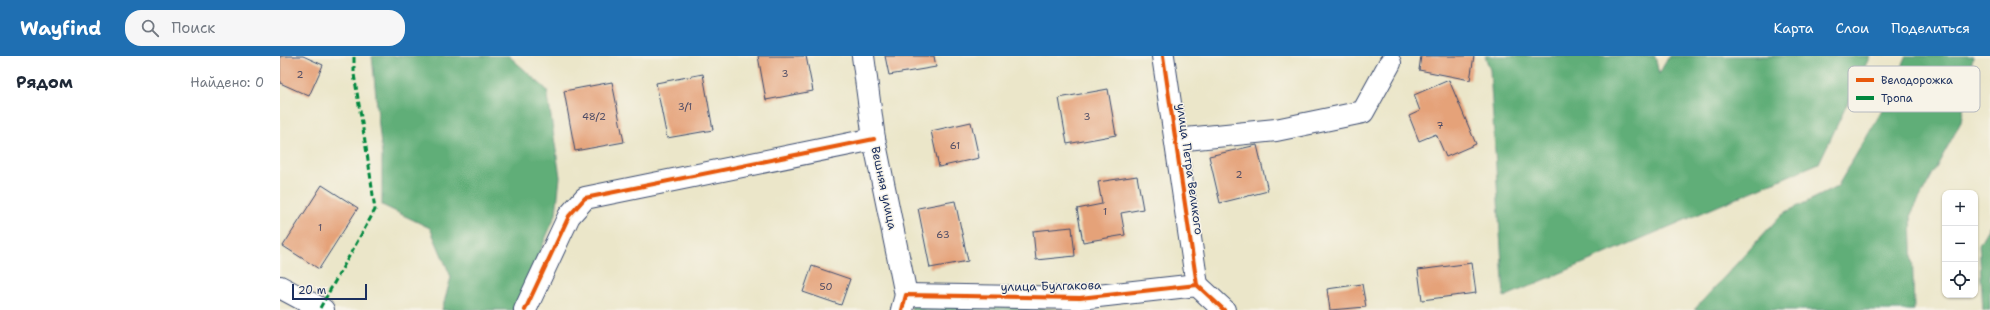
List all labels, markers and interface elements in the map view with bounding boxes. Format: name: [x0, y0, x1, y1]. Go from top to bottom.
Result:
search box: [125, 10, 405, 46]
text: Wayfind: [20, 16, 101, 41]
icon: search: [139, 17, 161, 39]
text: Поиск: [171, 18, 215, 38]
text: Карта: [1773, 19, 1814, 37]
text: Слои: [1836, 19, 1869, 37]
text: Поделиться: [1891, 19, 1970, 37]
legend: [1848, 66, 1980, 112]
house number: 3: [782, 67, 789, 80]
house number: 2: [297, 68, 304, 81]
text: Рядом: [16, 71, 73, 93]
text: Велодорожка: [1881, 73, 1953, 88]
text: Найдено: 0: [190, 74, 264, 91]
text: Тропа: [1881, 91, 1913, 106]
house number: 3/1: [678, 100, 692, 113]
street label: улица Петра Великого: [1173, 102, 1207, 236]
house number: 48/2: [582, 110, 606, 123]
house number: 3: [1084, 110, 1091, 123]
house number: 7: [1437, 119, 1444, 132]
house number: 61: [950, 139, 960, 152]
street label: Вешняя улица: [867, 145, 901, 232]
house number: 2: [1236, 168, 1243, 181]
map controls: [1942, 190, 1978, 298]
button: +: [1942, 190, 1978, 226]
house number: 1: [1103, 205, 1107, 218]
house number: 1: [318, 221, 322, 234]
button: −: [1942, 226, 1978, 262]
house number: 63: [936, 228, 950, 241]
button: locate: [1942, 262, 1978, 298]
street label: улица Булгакова: [1000, 277, 1102, 295]
house number: 50: [819, 280, 833, 293]
scale bar: [292, 282, 367, 301]
text: 20 m: [298, 283, 326, 298]

